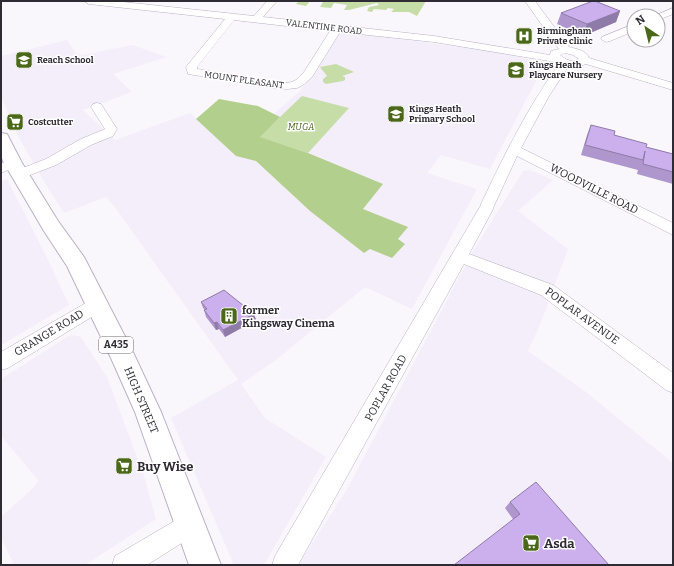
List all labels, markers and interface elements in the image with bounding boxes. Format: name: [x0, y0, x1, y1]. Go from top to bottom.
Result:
north arrow: [626, 8, 666, 48]
text: N: [633, 12, 648, 28]
street label: VALENTINE ROAD: [285, 17, 363, 37]
hospital icon: Birmingham Private clinic: [514, 26, 534, 46]
place label: Birmingham Private clinic: [537, 26, 593, 46]
school or university icon: Reach School: [14, 50, 34, 70]
place label: Reach School: [37, 55, 94, 65]
school or university icon: Kings Heath Playcare Nursery: [506, 60, 526, 80]
place label: Kings Heath Playcare Nursery: [529, 60, 603, 80]
street label: MOUNT PLEASANT: [203, 69, 285, 91]
school or university icon: Kings Heath Primary School: [386, 104, 406, 124]
place label: Kings Heath Primary School: [409, 104, 475, 124]
supermarket icon: Costcutter: [5, 112, 25, 132]
place label: Costcutter: [28, 117, 74, 127]
park label: MUGA: [288, 122, 314, 132]
street label: WOODVILLE ROAD: [548, 161, 640, 217]
street label: POPLAR AVENUE: [542, 285, 622, 347]
place label: former Kingsway Cinema: [242, 304, 336, 330]
building icon: former Kingsway Cinema: [219, 306, 239, 326]
street label: GRANGE ROAD: [12, 307, 86, 359]
road number: A435: [99, 337, 133, 353]
street label: POPLAR ROAD: [362, 352, 410, 424]
street label: HIGH STREET: [121, 365, 161, 436]
supermarket icon: Buy Wise: [114, 456, 134, 476]
place label: Buy Wise: [137, 459, 193, 474]
supermarket icon: Asda: [521, 533, 541, 553]
place label: Asda: [544, 536, 575, 551]

